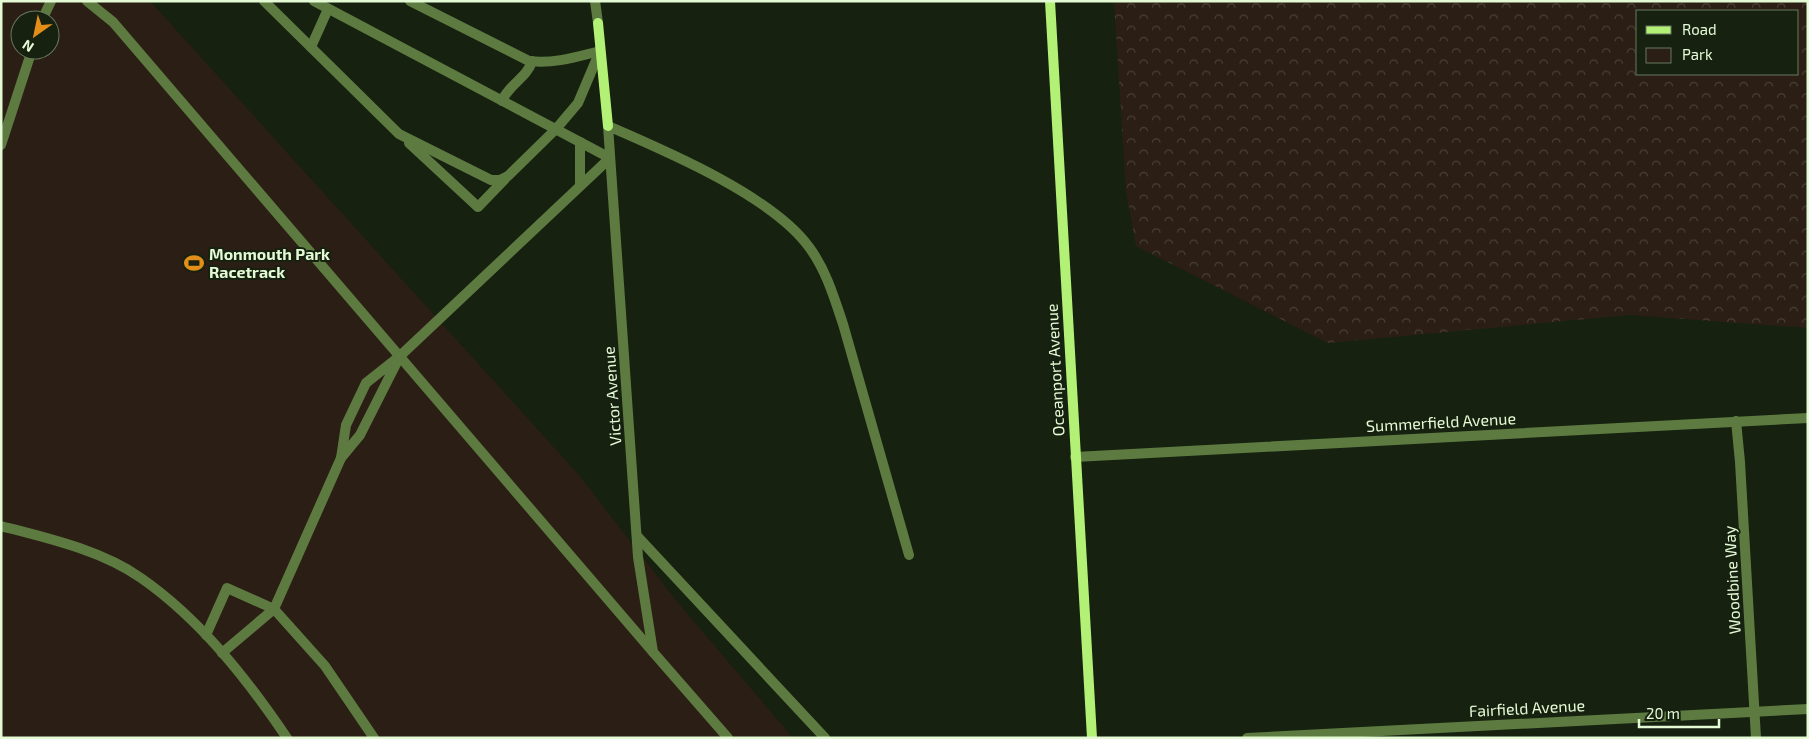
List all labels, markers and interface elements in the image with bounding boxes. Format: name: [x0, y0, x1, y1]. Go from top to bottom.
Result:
north arrow: [10, 10, 60, 60]
legend: [1636, 10, 1799, 75]
text: Road: [1682, 20, 1717, 38]
text: N: [19, 36, 37, 56]
text: Park: [1682, 45, 1713, 63]
place label: Monmouth Park Racetrack: [209, 244, 330, 281]
sports icon: Monmouth Park Racetrack: [183, 252, 205, 274]
street label: Oceanport Avenue: [1042, 303, 1067, 437]
street label: Victor Avenue: [599, 346, 624, 446]
street label: Summerfield Avenue: [1366, 408, 1516, 435]
street label: Woodbine Way: [1719, 525, 1744, 635]
street label: Fairfield Avenue: [1468, 695, 1586, 720]
scale bar: [1639, 696, 1719, 728]
text: 20 m: [1646, 704, 1680, 722]

